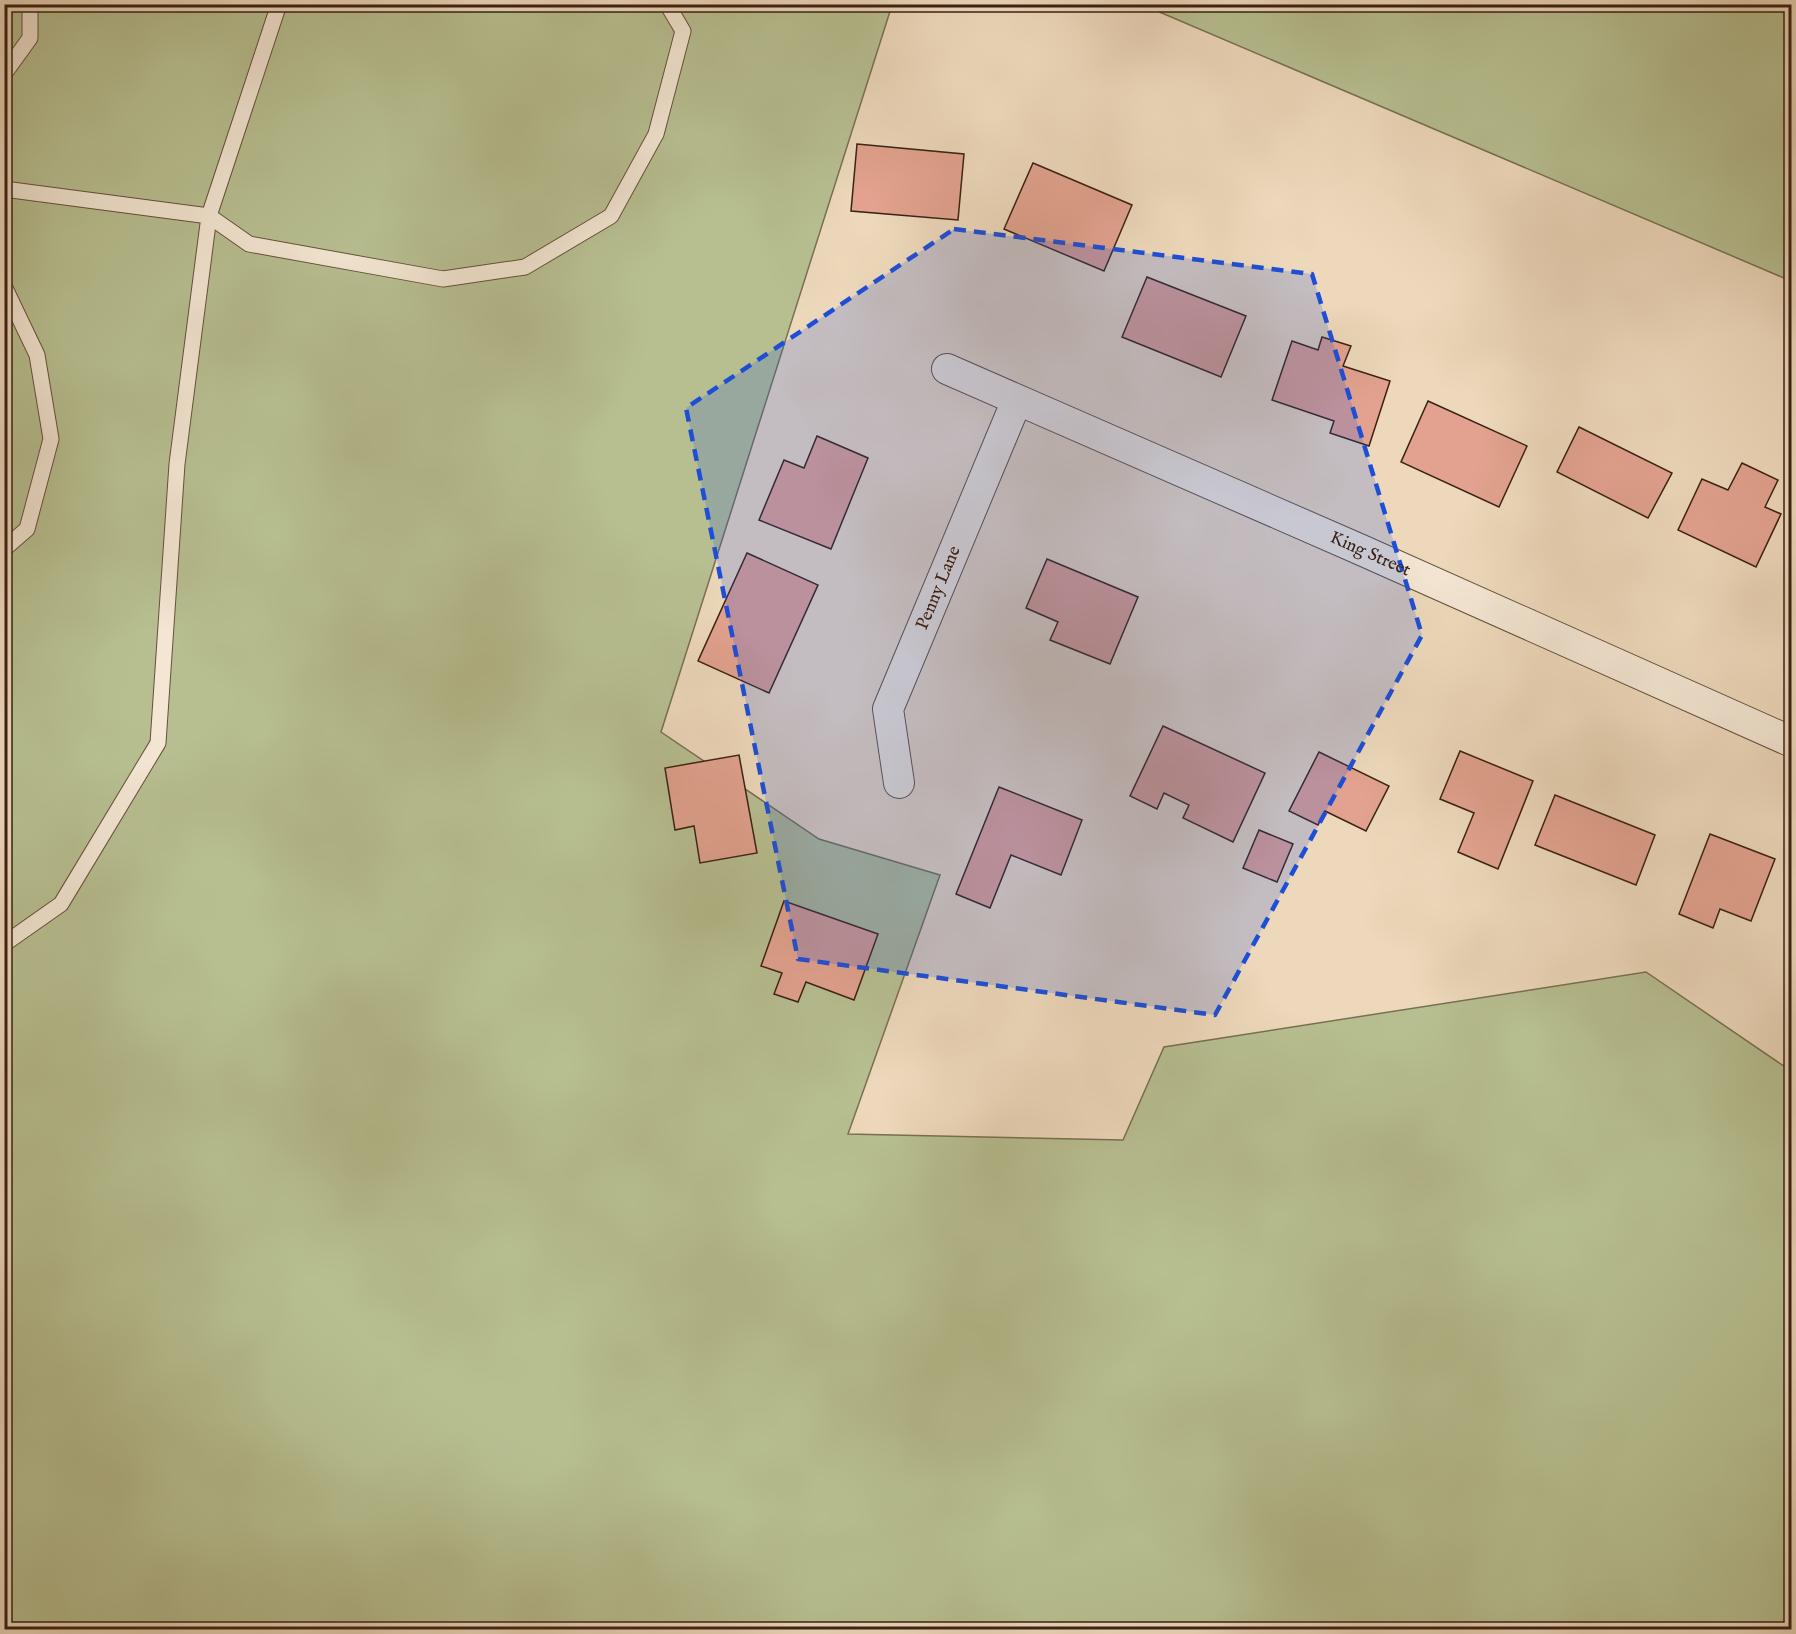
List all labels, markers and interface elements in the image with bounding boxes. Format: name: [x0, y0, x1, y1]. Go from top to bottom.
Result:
street label: King Street: [1326, 526, 1414, 582]
street label: Penny Lane: [911, 543, 966, 633]

